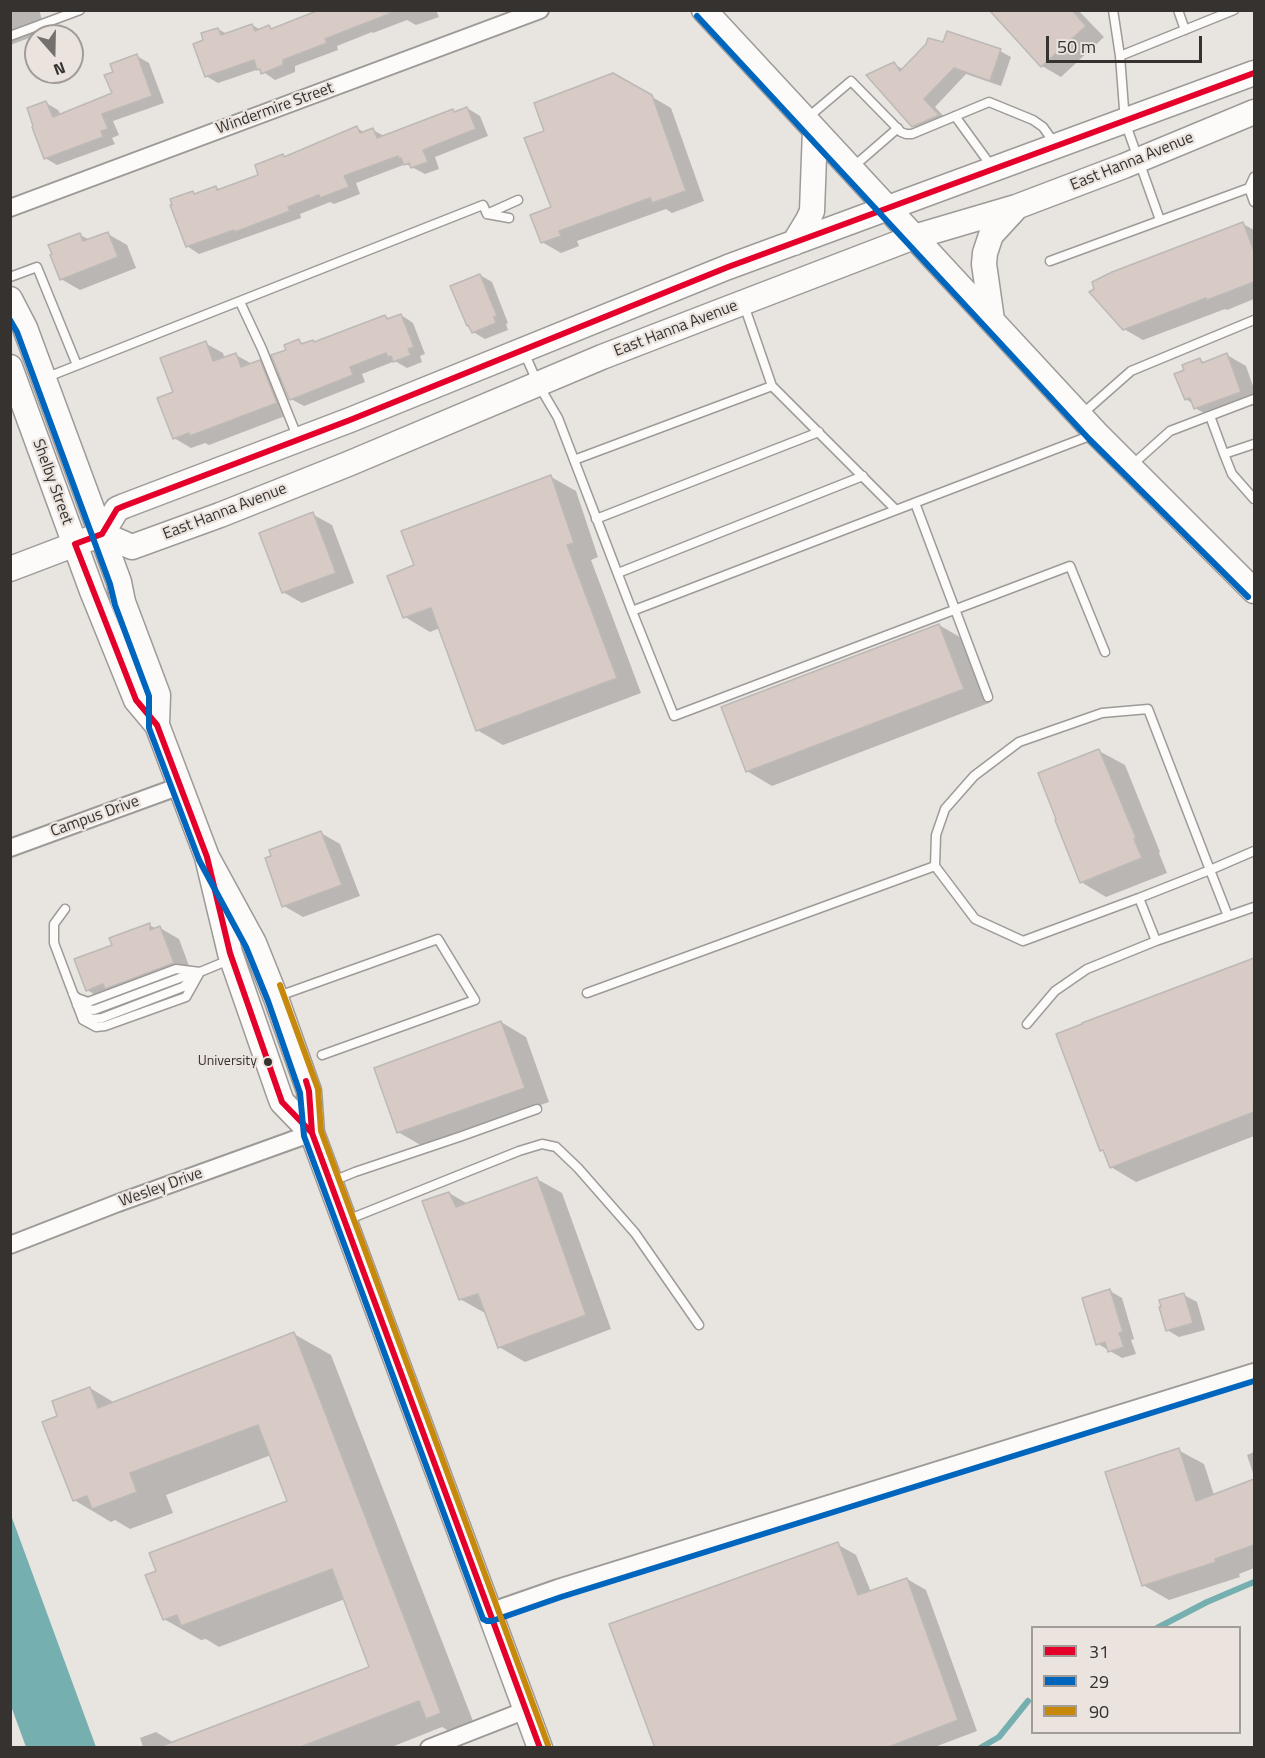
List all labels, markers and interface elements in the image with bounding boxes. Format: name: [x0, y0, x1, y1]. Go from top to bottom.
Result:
north arrow: [24, 24, 84, 84]
scale bar: [1049, 24, 1205, 62]
text: 50 m: [1057, 33, 1096, 60]
text: N: [50, 56, 69, 82]
street label: Windermire Street: [214, 79, 336, 139]
street label: East Hanna Avenue: [1068, 129, 1196, 195]
street label: East Hanna Avenue: [611, 297, 741, 361]
street label: Shelby Street: [28, 437, 76, 527]
street label: East Hanna Avenue: [160, 480, 290, 544]
street label: Campus Drive: [48, 792, 142, 842]
place label: University: [198, 1054, 257, 1070]
marker: University: [262, 1056, 274, 1068]
street label: Wesley Drive: [117, 1164, 205, 1212]
legend: [1031, 1626, 1241, 1734]
text: 31: [1089, 1638, 1109, 1665]
text: 29: [1089, 1668, 1109, 1695]
text: 90: [1089, 1698, 1109, 1725]

